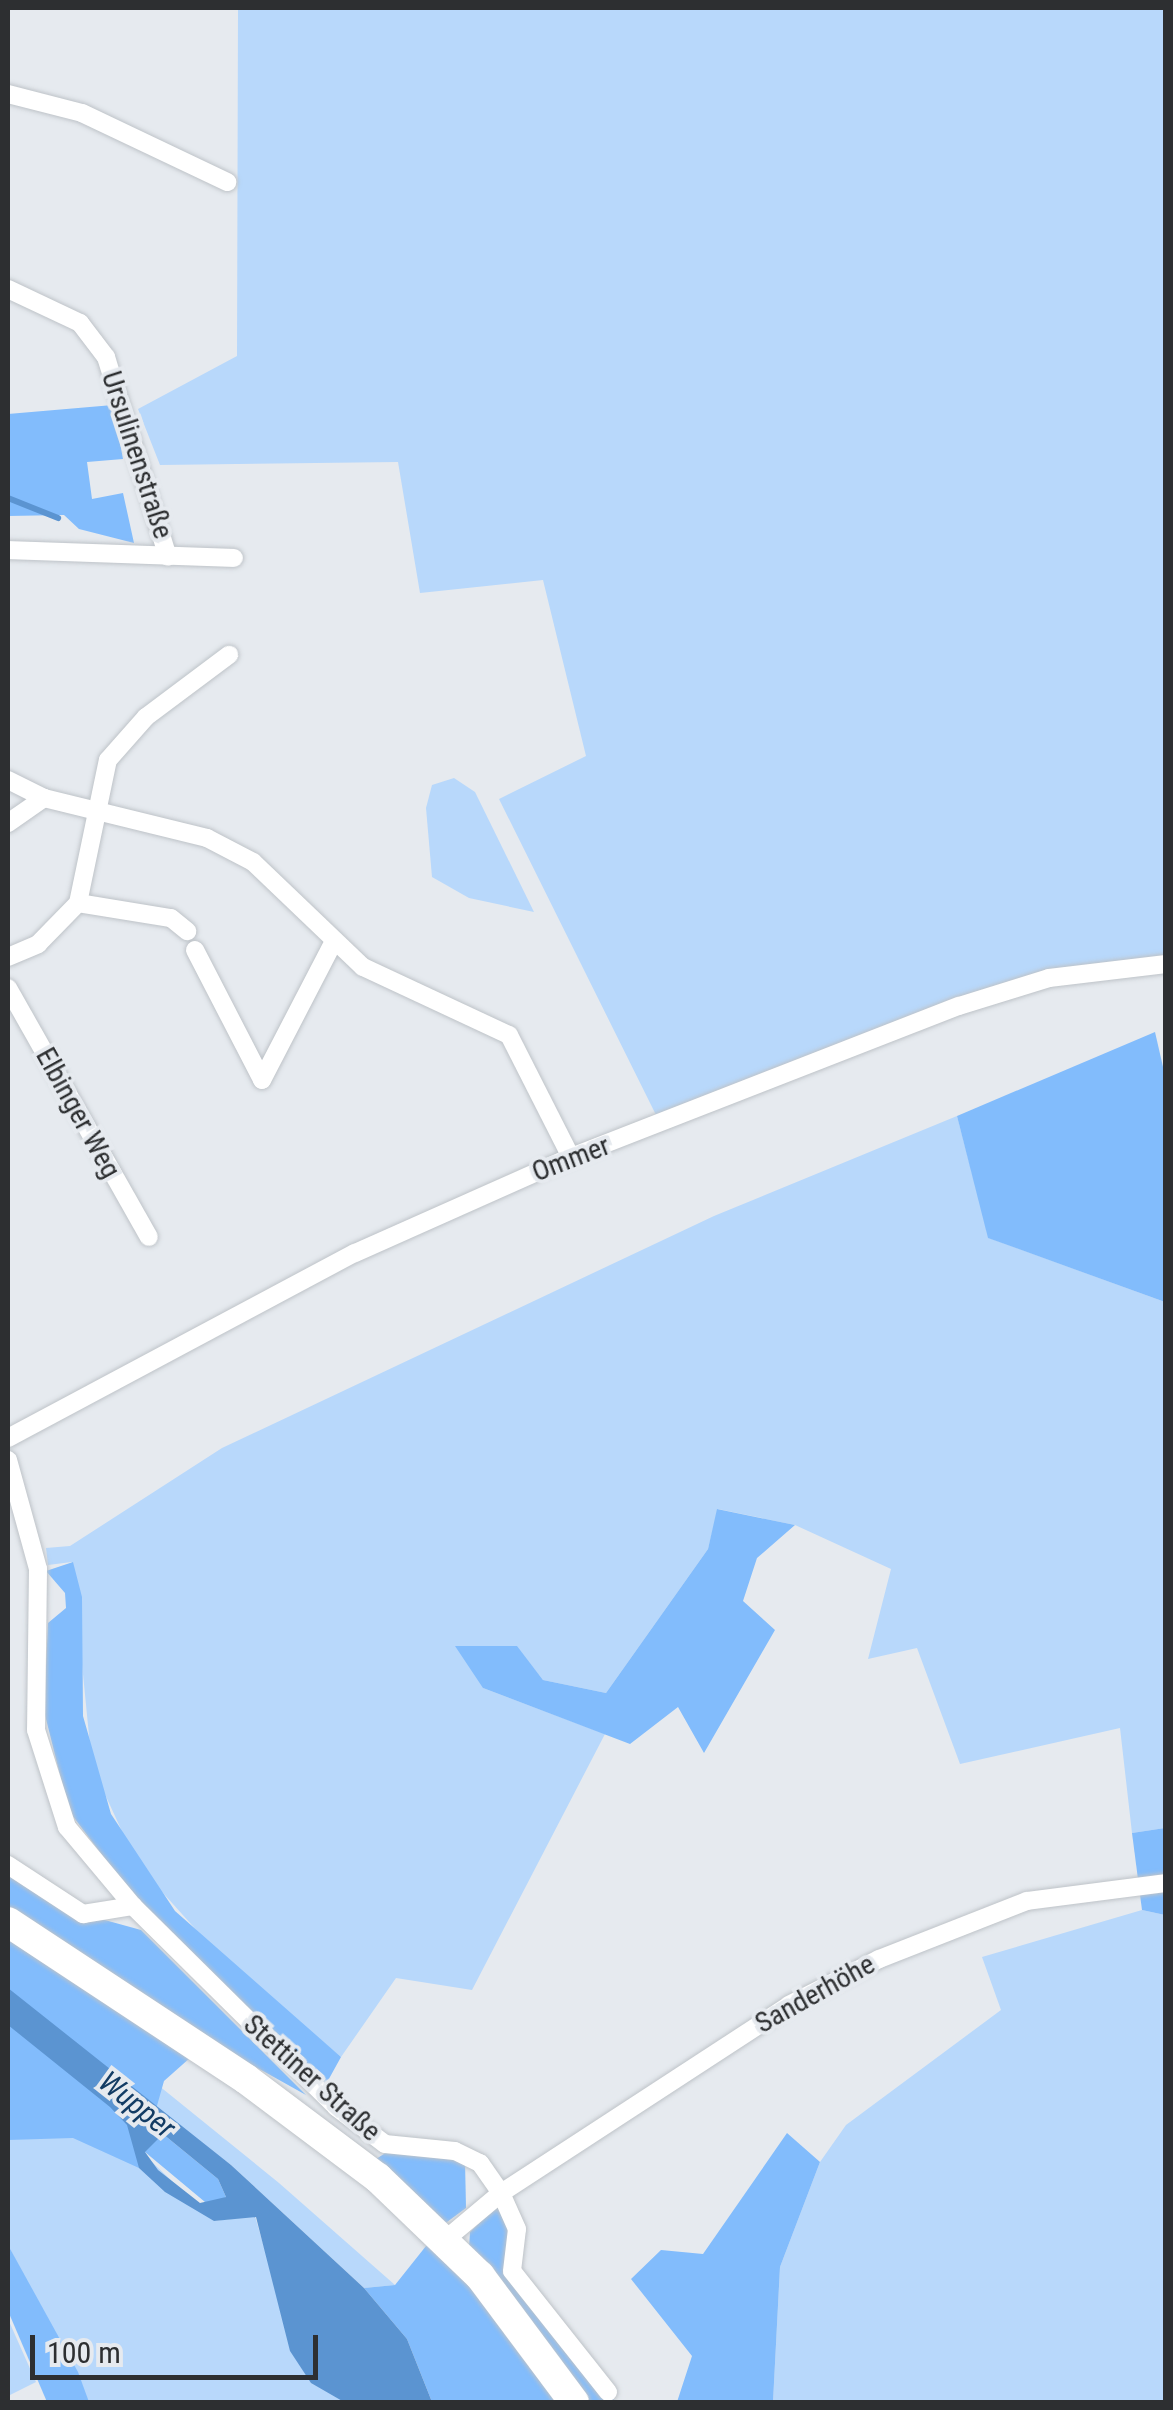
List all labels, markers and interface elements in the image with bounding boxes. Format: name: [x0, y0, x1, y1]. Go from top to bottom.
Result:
street label: Ursulinenstraße: [94, 367, 180, 543]
street label: Elbinger Weg: [28, 1042, 128, 1184]
street label: Ommer: [527, 1129, 615, 1189]
street label: Sanderhöhe: [749, 1947, 881, 2041]
street label: Stettiner Straße: [237, 2008, 387, 2148]
water label: Wupper: [92, 2064, 182, 2146]
scale bar: [35, 2315, 322, 2377]
text: 100 m: [47, 2335, 121, 2370]

